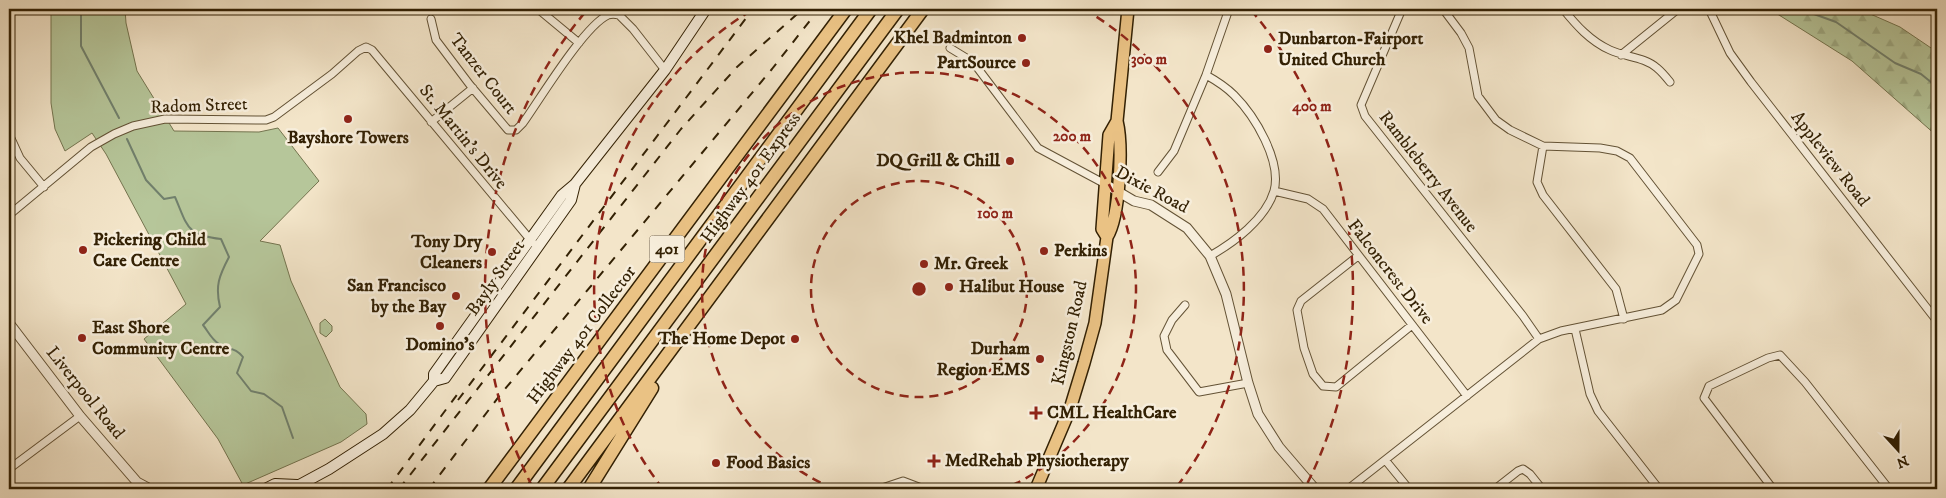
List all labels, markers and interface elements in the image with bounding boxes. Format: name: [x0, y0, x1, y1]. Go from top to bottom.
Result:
place label: Khel Badminton: [894, 27, 1013, 49]
place label: Dunbarton-Fairport United Church: [1278, 28, 1423, 71]
street label: Tanzer Court: [445, 29, 522, 119]
marker: Khel Badminton: [1016, 32, 1028, 44]
marker: Dunbarton-Fairport United Church: [1262, 43, 1274, 55]
text: 300 m: [1131, 50, 1168, 69]
place label: PartSource: [937, 52, 1017, 74]
marker: PartSource: [1020, 57, 1032, 69]
street label: St. Martin's Drive: [414, 80, 512, 194]
street label: Radom Street: [150, 93, 248, 119]
text: 400 m: [1291, 97, 1332, 116]
street label: Rambleberry Avenue: [1374, 107, 1482, 237]
street label: Appleview Road: [1786, 107, 1874, 211]
street label: Highway 401 Express: [696, 108, 806, 248]
marker: Bayshore Towers: [342, 113, 354, 125]
place label: Bayshore Towers: [287, 127, 409, 149]
text: 200 m: [1053, 127, 1092, 146]
place label: DQ Grill & Chill: [876, 150, 1001, 172]
marker: DQ Grill & Chill: [1004, 155, 1016, 167]
street label: Dixie Road: [1111, 161, 1193, 219]
text: 100 m: [977, 204, 1014, 223]
street label: Falconcrest Drive: [1342, 215, 1438, 329]
place label: Pickering Child Care Centre: [93, 229, 207, 272]
place label: Tony Dry Cleaners: [410, 231, 482, 274]
road number: 401: [650, 235, 684, 262]
street label: Bayly Street: [462, 236, 530, 320]
place label: Perkins: [1054, 240, 1107, 262]
marker: Pickering Child Care Centre: [77, 244, 89, 256]
marker: Perkins: [1038, 245, 1050, 257]
marker: Tony Dry Cleaners: [486, 246, 498, 258]
place label: Mr. Greek: [934, 253, 1009, 275]
marker: Mr. Greek: [918, 258, 930, 270]
street label: Highway 401 Collector: [523, 261, 641, 408]
place label: San Francisco by the Bay: [347, 275, 446, 318]
place label: Halibut House: [959, 276, 1065, 298]
street label: Kingston Road: [1047, 279, 1093, 387]
centre of rings: [910, 280, 928, 298]
marker: Halibut House: [943, 281, 955, 293]
marker: San Francisco by the Bay: [450, 290, 462, 302]
place label: East Shore Community Centre: [92, 317, 230, 360]
marker: Domino's: [434, 320, 446, 332]
place label: The Home Depot: [657, 328, 785, 350]
marker: East Shore Community Centre: [76, 332, 88, 344]
marker: The Home Depot: [789, 333, 801, 345]
place label: Domino's: [406, 334, 474, 356]
place label: Durham Region EMS: [937, 338, 1030, 381]
street label: Liverpool Road: [41, 342, 129, 444]
marker: Durham Region EMS: [1034, 353, 1046, 365]
place label: CML HealthCare: [1047, 402, 1177, 424]
marker: CML HealthCare: [1029, 406, 1043, 420]
north arrow: [1874, 426, 1924, 476]
place label: MedRehab Physiotherapy: [945, 450, 1129, 472]
text: N: [1893, 451, 1911, 472]
place label: Food Basics: [726, 452, 810, 474]
marker: MedRehab Physiotherapy: [927, 454, 941, 468]
marker: Food Basics: [710, 457, 722, 469]

